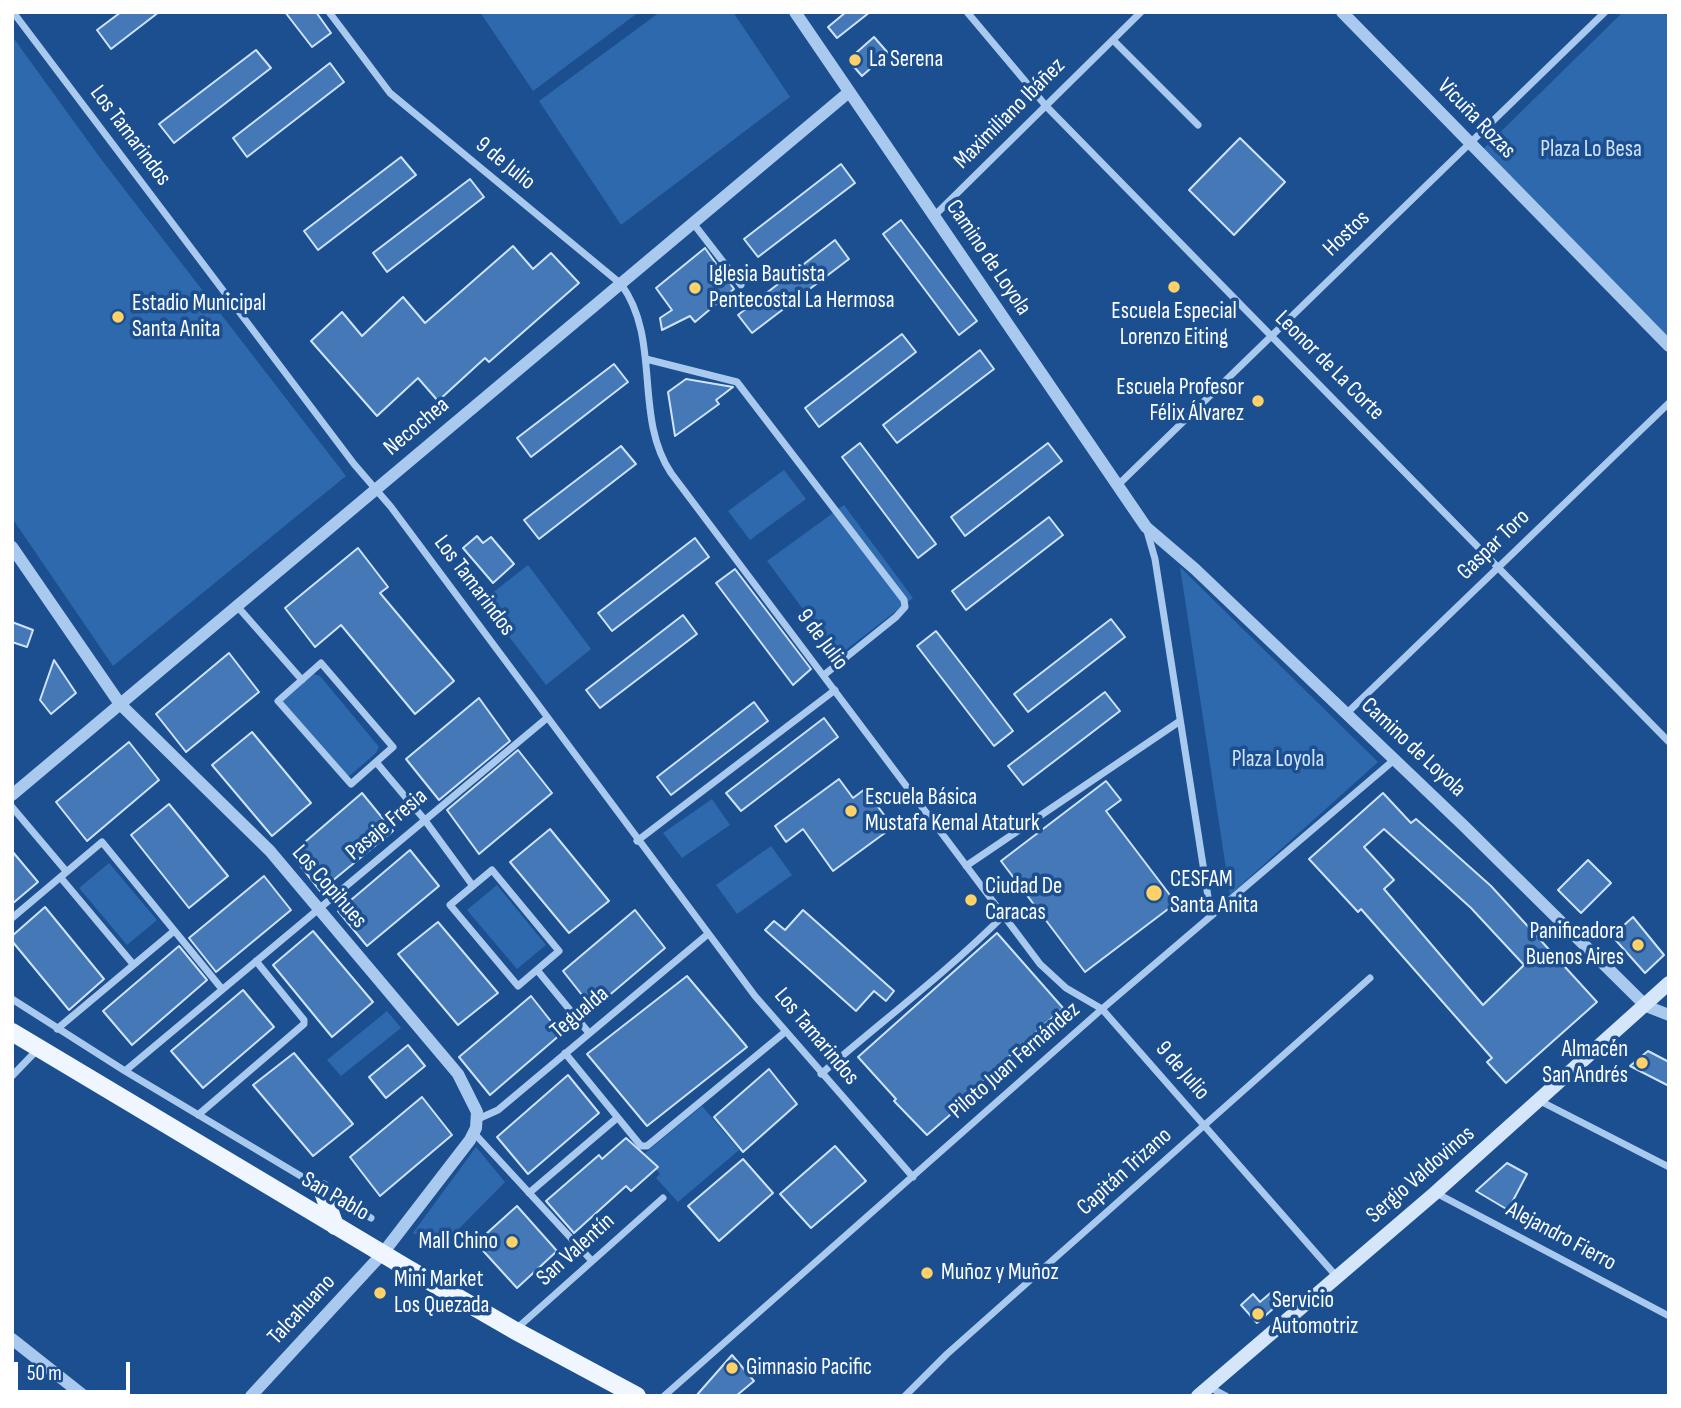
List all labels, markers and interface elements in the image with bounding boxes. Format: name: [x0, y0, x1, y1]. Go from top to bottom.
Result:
place label: La Serena: [869, 46, 943, 74]
marker: La Serena: [847, 52, 863, 68]
street label: Maximiliano Ibáñez: [949, 53, 1071, 175]
street label: Vicuña Rozas: [1431, 73, 1521, 165]
street label: Los Tamarindos: [83, 81, 177, 191]
street label: 9 de Julio: [469, 131, 541, 197]
park label: Plaza Lo Besa: [1540, 136, 1642, 164]
street label: Camino de Loyola: [939, 195, 1037, 321]
street label: Hostos: [1318, 205, 1376, 263]
place label: Iglesia Bautista Pentecostal La Hermosa: [709, 261, 895, 315]
marker: Escuela Especial Lorenzo Eiting: [1166, 279, 1182, 295]
marker: Iglesia Bautista Pentecostal La Hermosa: [687, 280, 703, 296]
place label: Estadio Municipal Santa Anita: [132, 290, 266, 344]
place label: Escuela Especial Lorenzo Eiting: [1111, 298, 1237, 352]
street label: Leonor de La Corte: [1268, 305, 1390, 427]
marker: Estadio Municipal Santa Anita: [110, 309, 126, 325]
place label: Escuela Profesor Félix Álvarez: [1116, 374, 1244, 428]
street label: Necochea: [379, 392, 455, 462]
marker: Escuela Profesor Félix Álvarez: [1250, 393, 1266, 409]
street label: Gaspar Toro: [1452, 504, 1536, 586]
street label: Los Tamarindos: [427, 531, 521, 641]
street label: 9 de Julio: [790, 604, 854, 676]
street label: Camino de Loyola: [1355, 692, 1471, 804]
park label: Plaza Loyola: [1232, 746, 1324, 774]
street label: Pasaje Fresia: [341, 783, 433, 867]
place label: Escuela Básica Mustafa Kemal Ataturk: [865, 784, 1040, 838]
marker: Escuela Básica Mustafa Kemal Ataturk: [843, 803, 859, 819]
street label: Los Copihues: [285, 840, 373, 934]
place label: CESFAM Santa Anita: [1170, 866, 1258, 920]
place label: Ciudad De Caracas: [985, 873, 1062, 927]
marker: CESFAM Santa Anita: [1144, 883, 1164, 903]
marker: Ciudad De Caracas: [963, 892, 979, 908]
place label: Panificadora Buenos Aires: [1526, 918, 1624, 972]
marker: Panificadora Buenos Aires: [1630, 937, 1646, 953]
street label: Tegualda: [545, 981, 615, 1045]
street label: Los Tamarindos: [767, 983, 865, 1091]
street label: Piloto Juan Fernández: [944, 997, 1086, 1125]
street label: 9 de Julio: [1149, 1036, 1215, 1106]
place label: Almacén San Andrés: [1542, 1036, 1628, 1090]
marker: Almacén San Andrés: [1634, 1055, 1650, 1071]
street label: Sergio Valdovinos: [1361, 1121, 1481, 1229]
street label: Capitán Trizano: [1072, 1122, 1178, 1222]
street label: San Pablo: [296, 1167, 374, 1227]
street label: Alejandro Fierro: [1501, 1197, 1621, 1277]
street label: San Valentín: [531, 1208, 621, 1292]
place label: Mall Chino: [419, 1228, 498, 1256]
marker: Mall Chino: [504, 1234, 520, 1250]
place label: Muñoz y Muñoz: [941, 1259, 1059, 1287]
marker: Muñoz y Muñoz: [919, 1265, 935, 1281]
place label: Mini Market Los Quezada: [394, 1266, 489, 1320]
street label: Talcahuano: [262, 1269, 342, 1351]
marker: Mini Market Los Quezada: [372, 1285, 388, 1301]
place label: Servicio Automotriz: [1272, 1287, 1358, 1341]
marker: Servicio Automotriz: [1250, 1306, 1266, 1322]
scale bar: [18, 1348, 133, 1392]
place label: Gimnasio Pacific: [746, 1354, 872, 1382]
marker: Gimnasio Pacific: [724, 1360, 740, 1376]
text: 50 m: [27, 1361, 62, 1386]

